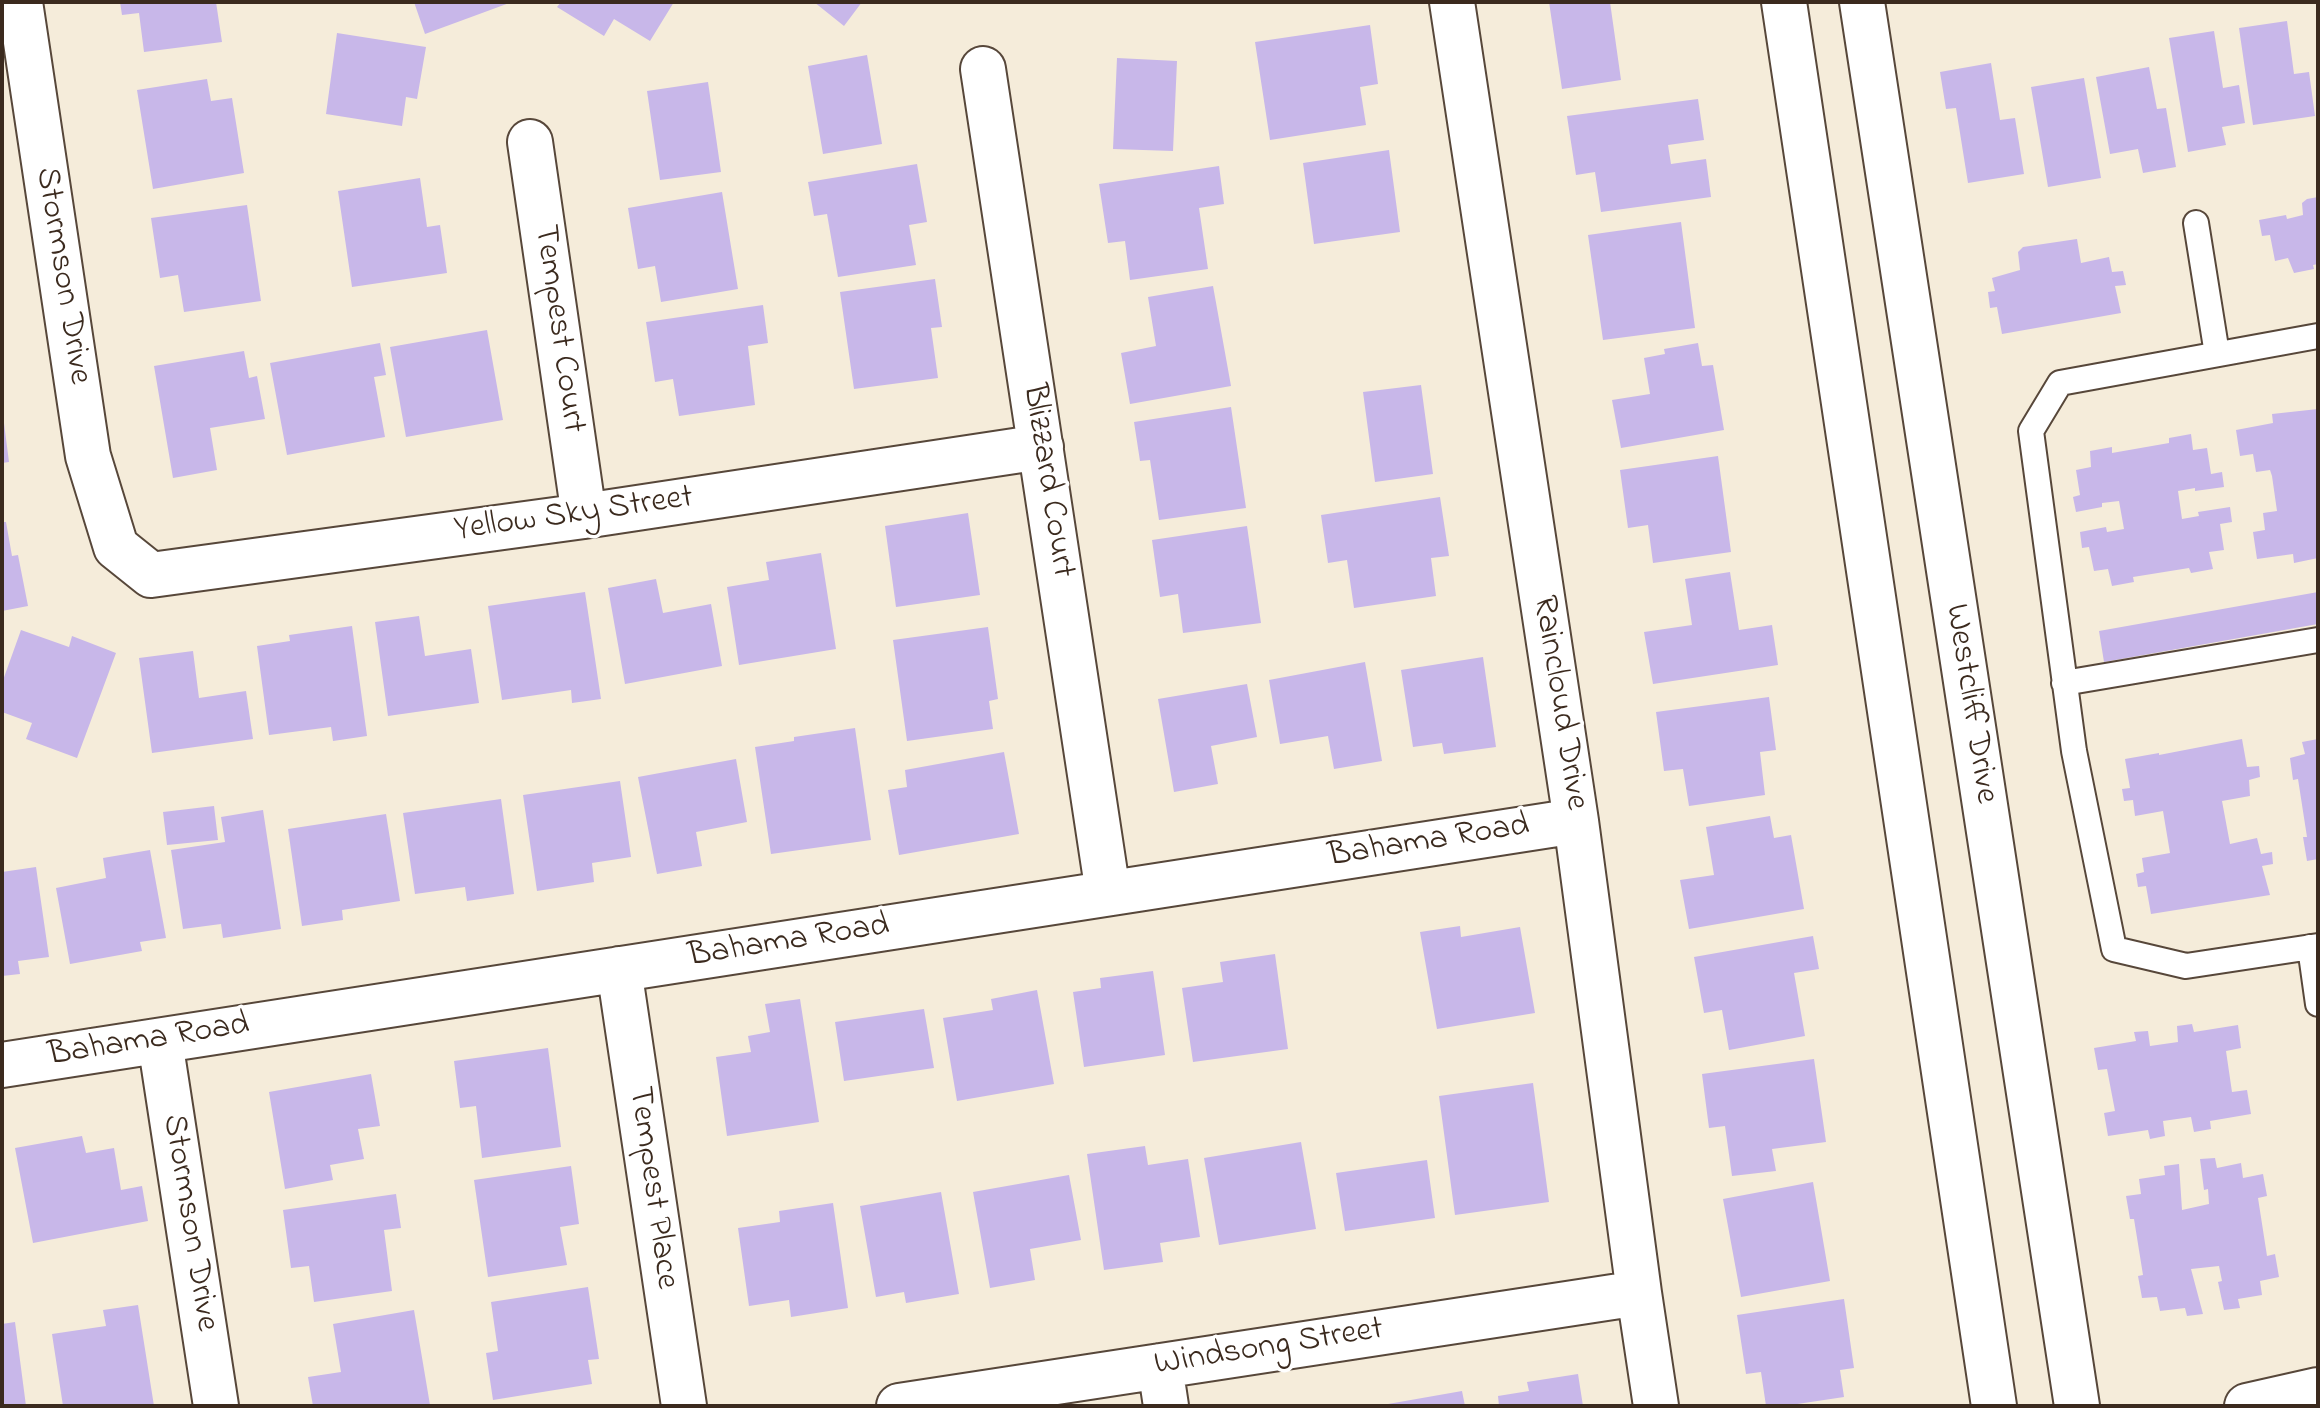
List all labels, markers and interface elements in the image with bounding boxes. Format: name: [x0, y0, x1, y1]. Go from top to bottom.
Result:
street label: Stormson Drive: [24, 165, 98, 387]
street label: Tempest Court: [522, 222, 592, 436]
street label: Blizzard Court: [1011, 381, 1081, 581]
street label: Yellow Sky Street: [452, 479, 696, 553]
street label: Raincloud Drive: [1521, 593, 1595, 813]
street label: Westcliff Drive: [1933, 601, 2005, 807]
street label: Bahama Road: [1326, 807, 1532, 879]
street label: Bahama Road: [686, 907, 892, 979]
street label: Bahama Road: [46, 1006, 252, 1078]
street label: Tempest Place: [617, 1084, 685, 1292]
street label: Stormson Drive: [151, 1112, 225, 1334]
street label: Windsong Street: [1152, 1311, 1386, 1387]

